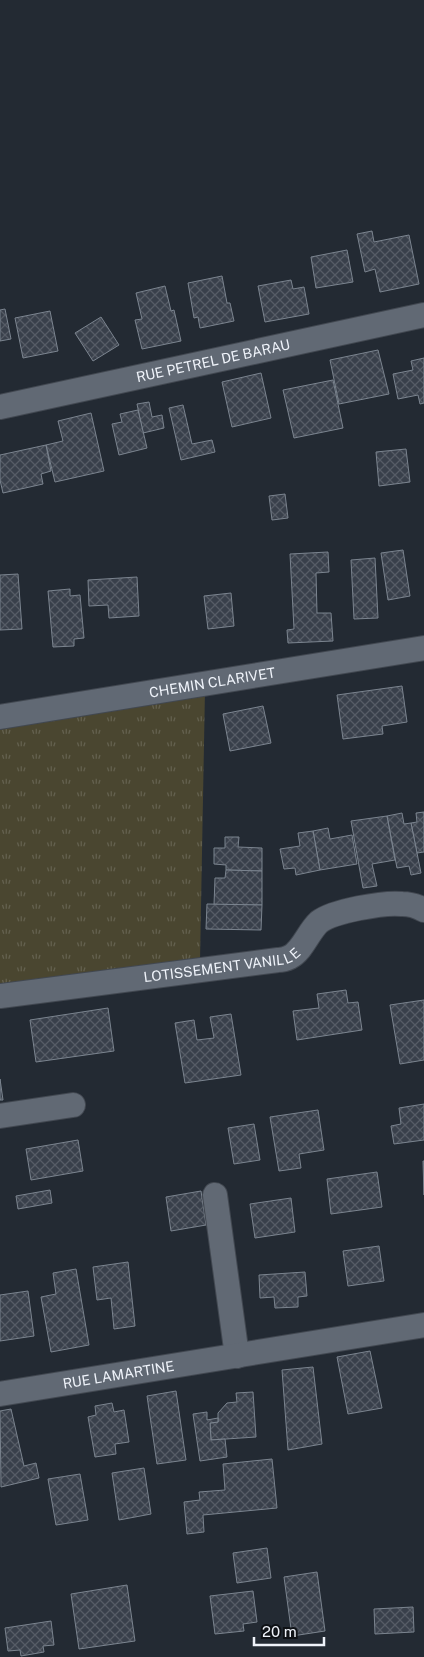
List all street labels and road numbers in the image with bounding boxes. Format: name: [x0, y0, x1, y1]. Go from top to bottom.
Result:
street label: RUE PETREL DE BARAU: [135, 336, 291, 385]
street label: CHEMIN CLARIVET: [148, 664, 276, 701]
street label: LOTISSEMENT VANILLE: [143, 945, 304, 985]
street label: RUE LAMARTINE: [62, 1358, 175, 1392]

